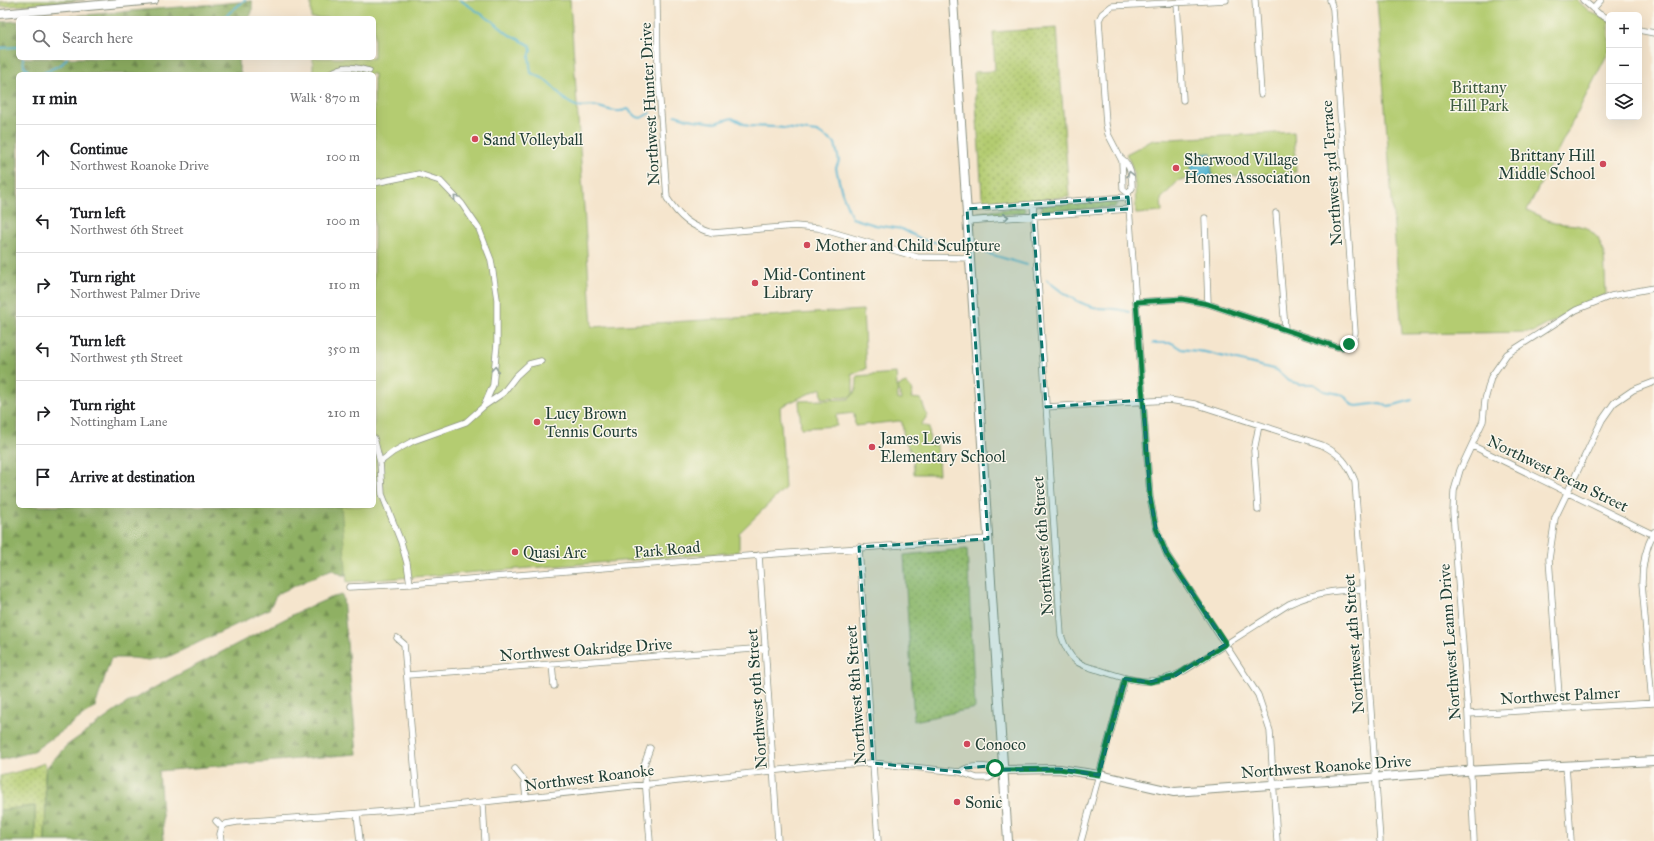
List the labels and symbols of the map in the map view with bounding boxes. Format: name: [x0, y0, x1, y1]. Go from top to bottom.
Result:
street label: Northwest Hunter Drive: [636, 22, 663, 186]
park label: Brittany Hill Park: [1449, 78, 1509, 115]
street label: Northwest 3rd Terrace: [1317, 99, 1346, 246]
place label: Sand Volleyball: [483, 130, 584, 149]
marker: Sand Volleyball: [470, 134, 480, 144]
place label: Brittany Hill Middle School: [1498, 146, 1596, 183]
place label: Sherwood Village Homes Association: [1184, 150, 1311, 187]
marker: Brittany Hill Middle School: [1598, 159, 1608, 169]
marker: Sherwood Village Homes Association: [1171, 163, 1181, 173]
one-way arrow: [1126, 171, 1135, 177]
one-way arrow: [453, 195, 460, 203]
one-way arrow: [1086, 195, 1092, 204]
one-way arrow: [1003, 213, 1009, 222]
place label: Mother and Child Sculpture: [815, 236, 1001, 255]
marker: Mother and Child Sculpture: [802, 240, 812, 250]
place label: Mid-Continent Library: [763, 265, 866, 302]
marker: Mid-Continent Library: [750, 278, 760, 288]
route end: [1340, 335, 1358, 353]
one-way arrow: [490, 366, 499, 372]
place label: Lucy Brown Tennis Courts: [545, 404, 638, 441]
marker: Lucy Brown Tennis Courts: [532, 417, 542, 427]
place label: James Lewis Elementary School: [878, 429, 1006, 466]
street label: Northwest Pecan Street: [1484, 431, 1632, 516]
marker: James Lewis Elementary School: [867, 442, 877, 452]
street label: Northwest 6th Street: [1028, 475, 1057, 616]
street label: Park Road: [633, 537, 701, 562]
place label: Quasi Arc: [523, 543, 587, 562]
marker: Quasi Arc: [510, 547, 520, 557]
street label: Northwest Leann Drive: [1435, 563, 1464, 721]
street label: Northwest 4th Street: [1339, 573, 1368, 715]
street label: Northwest 8th Street: [841, 624, 870, 765]
street label: Northwest 9th Street: [742, 628, 771, 770]
street label: Northwest Oakridge Drive: [499, 634, 673, 666]
street label: Northwest Palmer: [1500, 683, 1620, 708]
place label: Conoco: [975, 735, 1026, 754]
marker: Conoco: [962, 739, 972, 749]
street label: Northwest Roanoke Drive: [1240, 751, 1412, 782]
route start: [986, 759, 1004, 777]
street label: Northwest Roanoke: [523, 760, 655, 795]
place label: Sonic: [965, 793, 1002, 812]
marker: Sonic: [952, 797, 962, 807]

